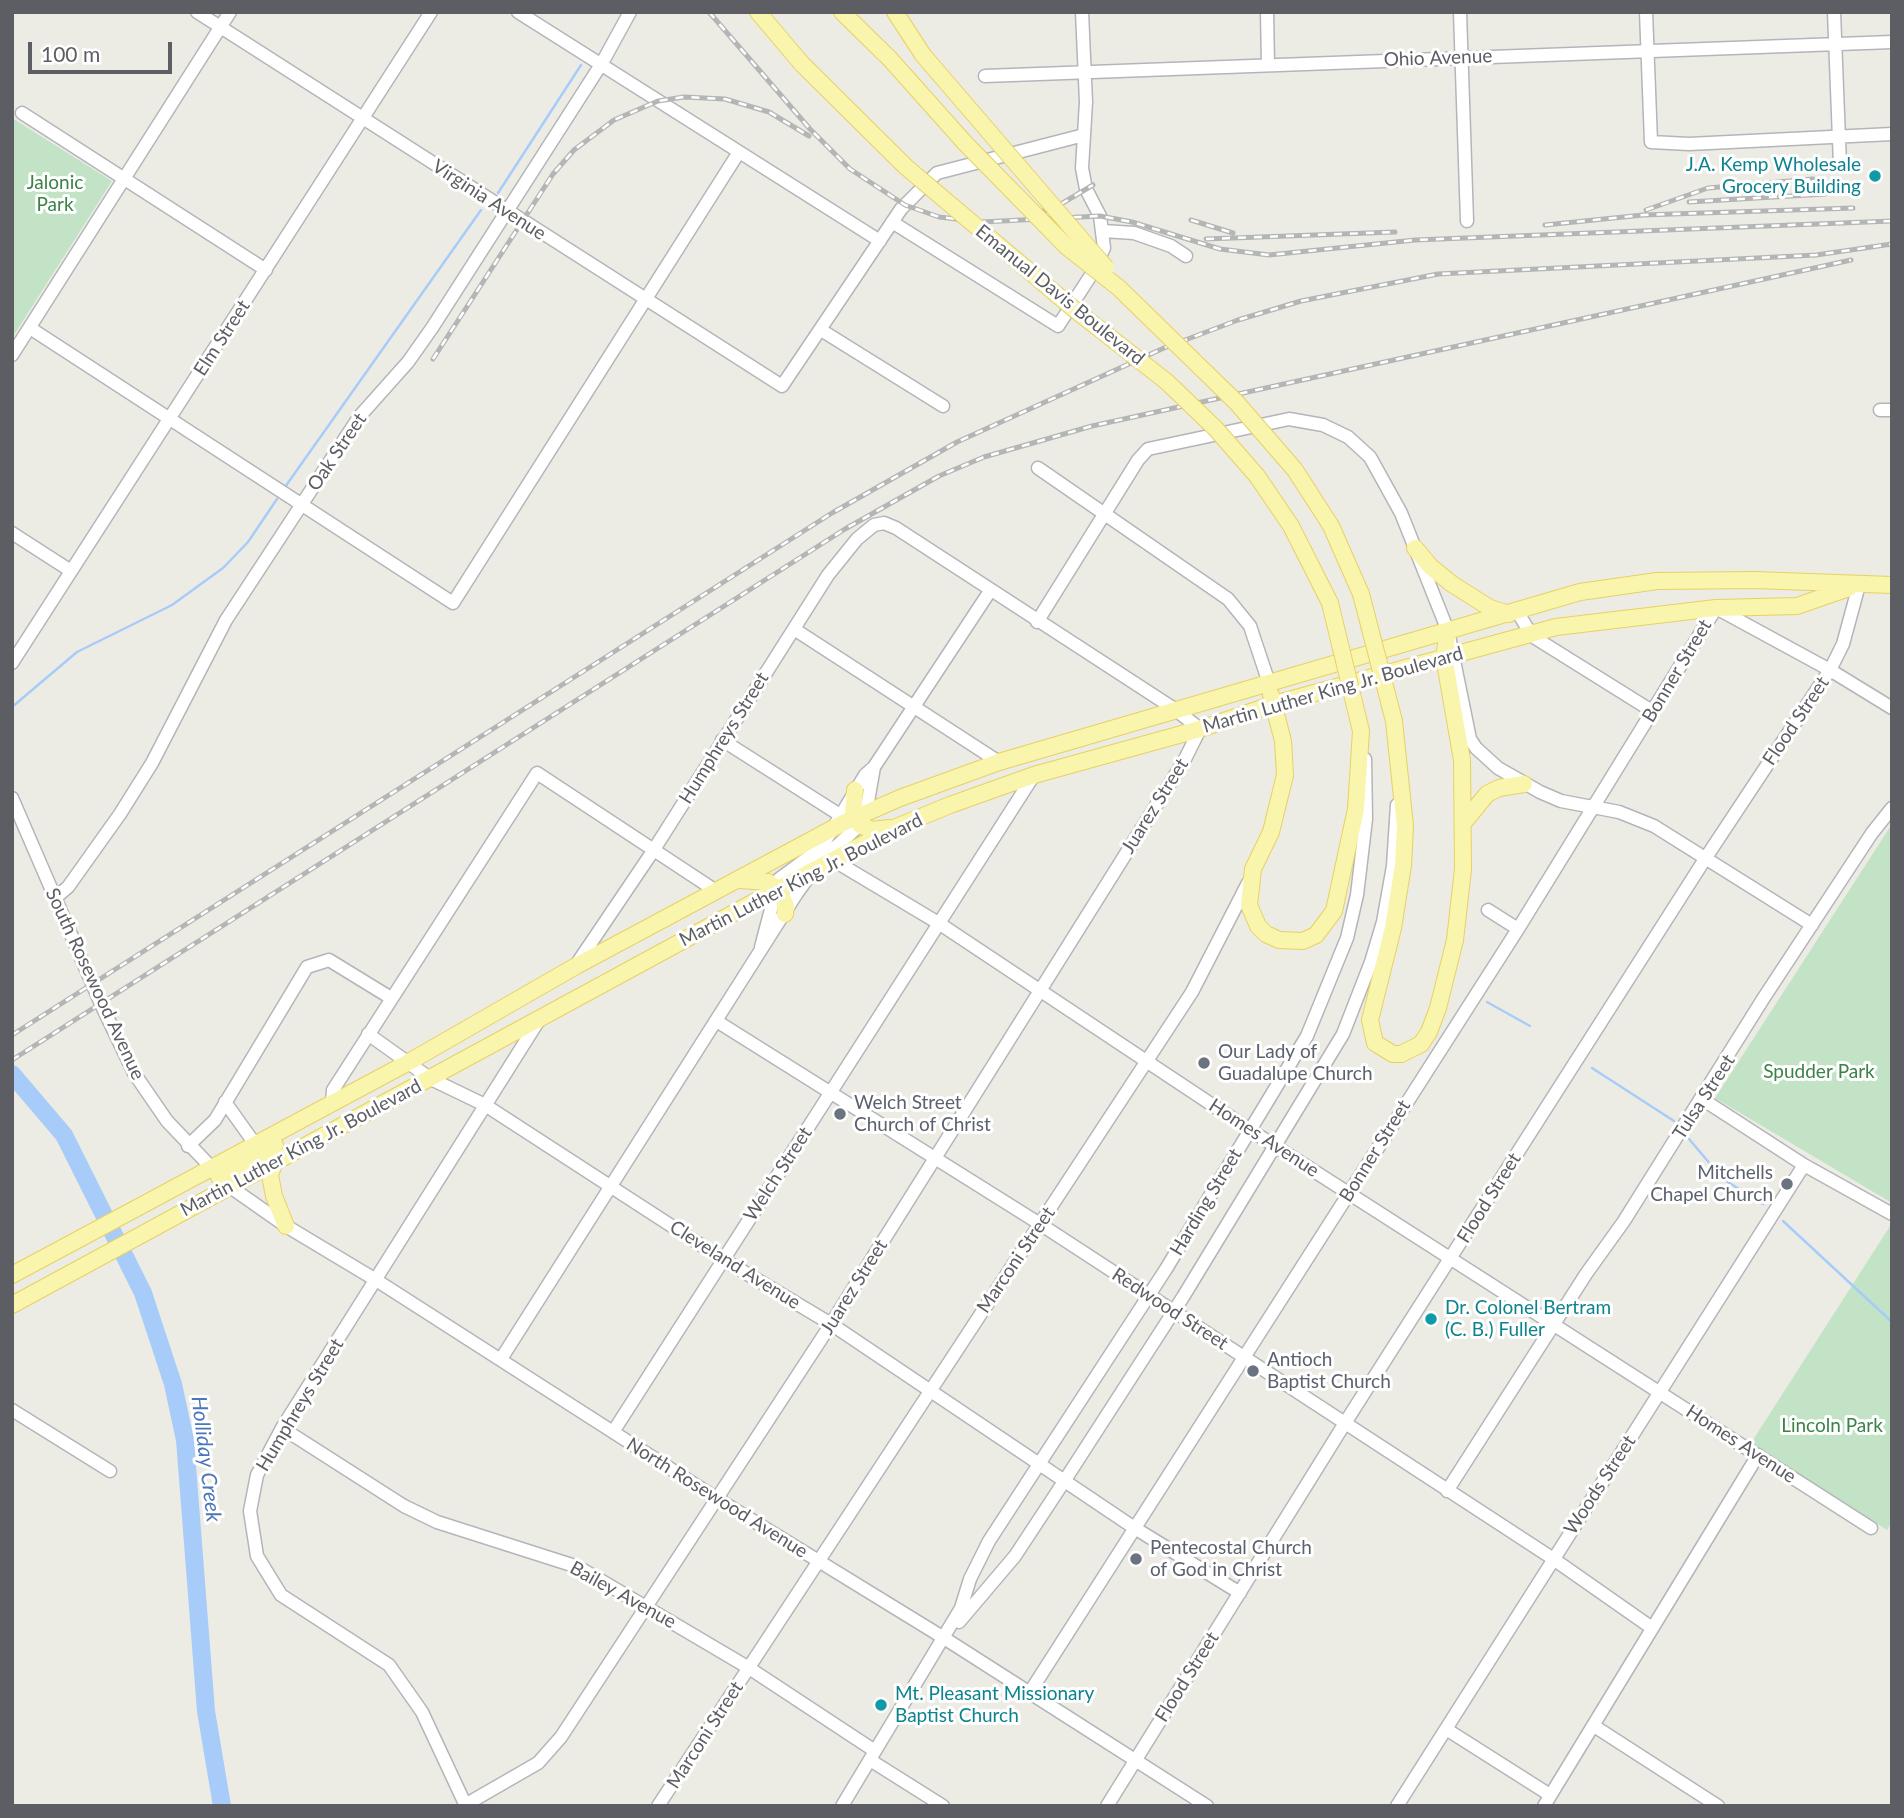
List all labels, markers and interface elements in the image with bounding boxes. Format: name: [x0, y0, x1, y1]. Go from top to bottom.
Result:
scale bar: [32, 28, 175, 72]
text: 100 m: [41, 41, 100, 66]
street label: Ohio Avenue: [1383, 45, 1493, 71]
place label: J.A. Kemp Wholesale Grocery Building: [1686, 154, 1861, 198]
street label: Virginia Avenue: [428, 155, 550, 245]
marker: J.A. Kemp Wholesale Grocery Building: [1867, 168, 1883, 184]
park label: Jalonic Park: [27, 172, 83, 216]
street label: Emanual Davis Boulevard: [971, 220, 1149, 370]
street label: Elm Street: [189, 296, 255, 380]
street label: Oak Street: [303, 409, 371, 495]
street label: Bonner Street: [1637, 615, 1717, 727]
street label: Martin Luther King Jr. Boulevard: [1200, 642, 1466, 738]
street label: Humphreys Street: [674, 668, 774, 808]
street label: Flood Street: [1758, 672, 1834, 770]
street label: Juarez Street: [1117, 754, 1193, 858]
street label: Martin Luther King Jr. Boulevard: [676, 809, 926, 951]
street label: South Rosewood Avenue: [41, 885, 149, 1083]
place label: Our Lady of Guadalupe Church: [1218, 1041, 1373, 1085]
street label: Tulsa Street: [1668, 1050, 1740, 1144]
marker: Our Lady of Guadalupe Church: [1196, 1055, 1212, 1071]
park label: Spudder Park: [1763, 1061, 1875, 1083]
street label: Martin Luther King Jr. Boulevard: [177, 1075, 425, 1221]
place label: Welch Street Church of Christ: [854, 1092, 991, 1136]
street label: Homes Avenue: [1205, 1094, 1323, 1182]
street label: Bonner Street: [1335, 1096, 1415, 1206]
marker: Welch Street Church of Christ: [832, 1106, 848, 1122]
street label: Welch Street: [739, 1123, 817, 1225]
street label: Harding Street: [1165, 1144, 1247, 1260]
street label: Flood Street: [1452, 1149, 1526, 1247]
place label: Mitchells Chapel Church: [1650, 1162, 1773, 1206]
marker: Mitchells Chapel Church: [1779, 1176, 1795, 1192]
street label: Marconi Street: [972, 1203, 1060, 1317]
street label: Cleveland Avenue: [666, 1216, 804, 1314]
street label: Juarez Street: [816, 1235, 892, 1339]
street label: Redwood Street: [1108, 1263, 1232, 1355]
place label: Dr. Colonel Bertram (C. B.) Fuller: [1445, 1297, 1611, 1341]
marker: Dr. Colonel Bertram (C. B.) Fuller: [1423, 1311, 1439, 1327]
street label: Humphreys Street: [251, 1334, 349, 1476]
place label: Antioch Baptist Church: [1267, 1349, 1391, 1393]
marker: Antioch Baptist Church: [1245, 1363, 1261, 1379]
water label: Holliday Creek: [186, 1395, 226, 1523]
street label: Homes Avenue: [1682, 1400, 1800, 1488]
park label: Lincoln Park: [1781, 1415, 1883, 1437]
street label: Woods Street: [1559, 1431, 1641, 1539]
street label: North Rosewood Avenue: [622, 1433, 812, 1563]
place label: Pentecostal Church of God in Christ: [1150, 1537, 1312, 1581]
marker: Pentecostal Church of God in Christ: [1128, 1551, 1144, 1567]
street label: Bailey Avenue: [566, 1556, 680, 1634]
street label: Flood Street: [1150, 1628, 1224, 1726]
street label: Marconi Street: [662, 1677, 748, 1793]
place label: Mt. Pleasant Missionary Baptist Church: [895, 1683, 1094, 1727]
marker: Mt. Pleasant Missionary Baptist Church: [873, 1697, 889, 1713]

